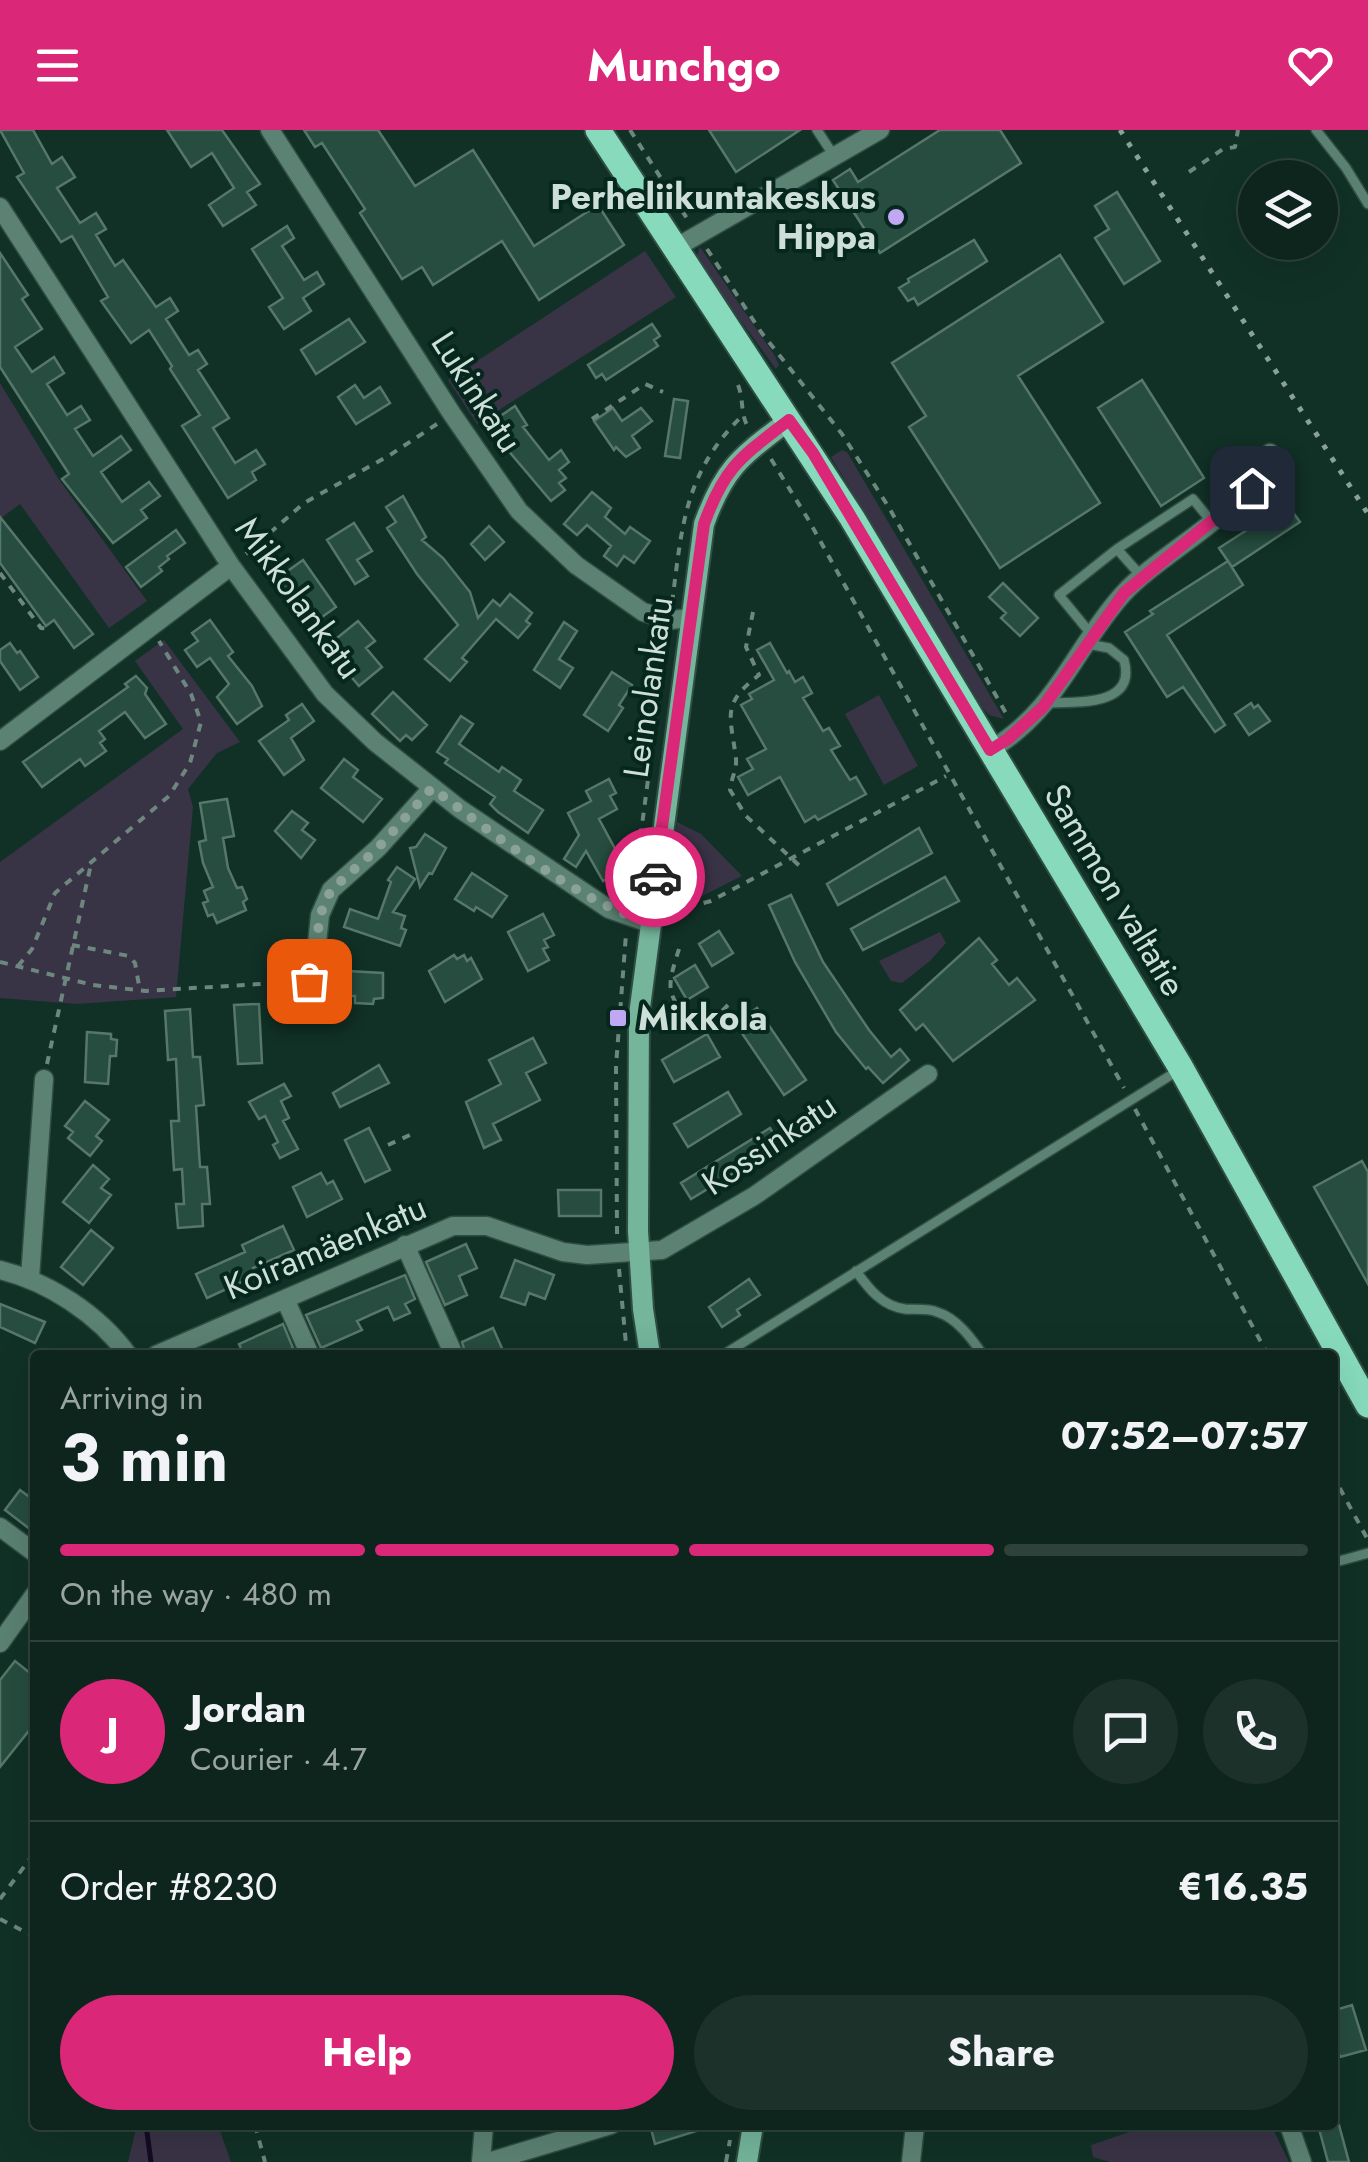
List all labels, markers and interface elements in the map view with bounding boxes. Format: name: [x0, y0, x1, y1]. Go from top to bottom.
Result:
text: Munchgo: [587, 33, 781, 98]
icon: menu: [30, 38, 85, 93]
icon: heart: [1283, 38, 1338, 93]
map controls: [1238, 160, 1338, 260]
button: layers: [1238, 160, 1338, 260]
place label: Perheliikuntakeskus Hippa: [550, 172, 876, 262]
marker: Perheliikuntakeskus Hippa: [885, 206, 907, 228]
street label: Lukinkatu: [419, 322, 535, 462]
pin: [1210, 446, 1295, 531]
icon: home: [1225, 461, 1280, 516]
street label: Mikkolankatu: [223, 507, 375, 689]
street label: Leinolankatu: [611, 593, 685, 781]
street label: Sammon valtatie: [1032, 774, 1198, 1006]
courier: [605, 827, 705, 927]
icon: car: [628, 850, 683, 905]
pin: [267, 939, 352, 1024]
icon: bag: [282, 954, 337, 1009]
place label: Mikkola: [638, 993, 768, 1043]
marker: Mikkola: [607, 1007, 629, 1029]
street label: Kossinkatu: [692, 1081, 846, 1207]
street label: Koiramäenkatu: [216, 1182, 434, 1312]
text: Arriving in: [60, 1375, 204, 1421]
text: 07:52–07:57: [1061, 1408, 1308, 1463]
text: 3 min: [60, 1411, 228, 1505]
text: On the way · 480 m: [60, 1571, 332, 1617]
button: chat: [1073, 1679, 1178, 1784]
button: phone: [1203, 1679, 1308, 1784]
text: Jordan: [190, 1681, 306, 1736]
text: J: [106, 1704, 119, 1759]
text: Courier · 4.7: [190, 1736, 367, 1782]
text: Order #8230: [60, 1859, 278, 1914]
text: €16.35: [1178, 1859, 1308, 1914]
button: Help: [60, 1995, 674, 2110]
button: Share: [694, 1995, 1308, 2110]

